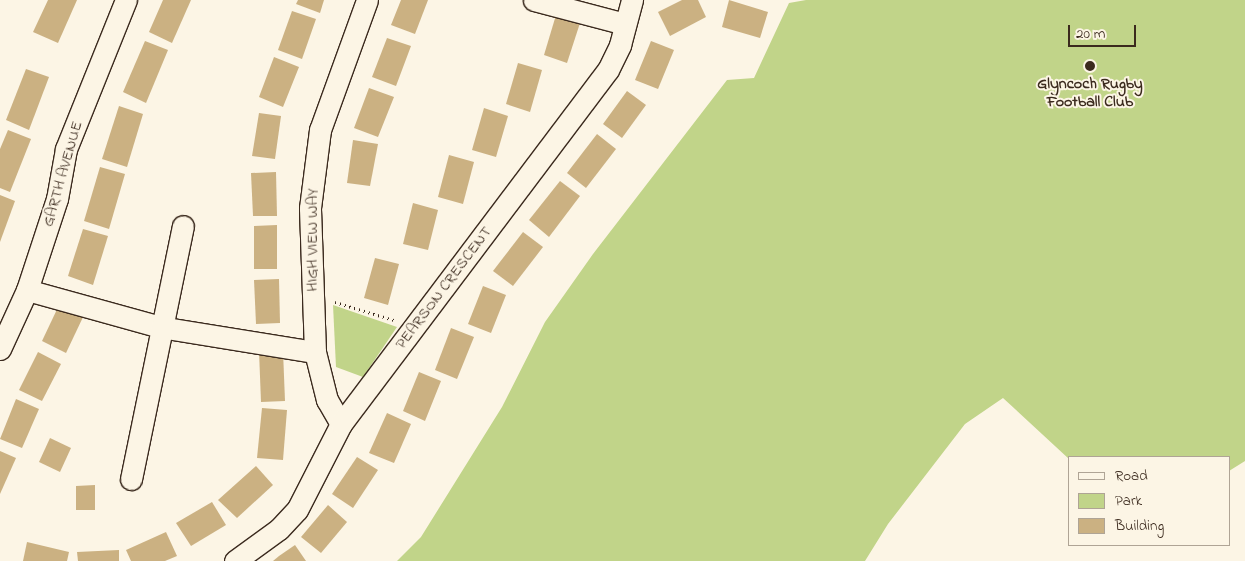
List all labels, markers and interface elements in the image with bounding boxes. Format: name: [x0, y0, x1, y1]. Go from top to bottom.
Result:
scale bar: [1070, 15, 1138, 47]
text: 20 m: [1076, 23, 1105, 45]
marker: Glyncoch Rugby Football Club: [1084, 60, 1096, 72]
place label: Glyncoch Rugby Football Club: [1037, 74, 1143, 112]
street label: GARTH AVENUE: [39, 119, 87, 229]
street label: HIGH VIEW WAY: [303, 188, 323, 292]
street label: PEARSON CRESCENT: [392, 223, 496, 353]
legend: [1068, 456, 1230, 546]
text: Road: [1115, 465, 1148, 487]
text: Park: [1115, 490, 1142, 512]
text: Building: [1115, 515, 1164, 537]

